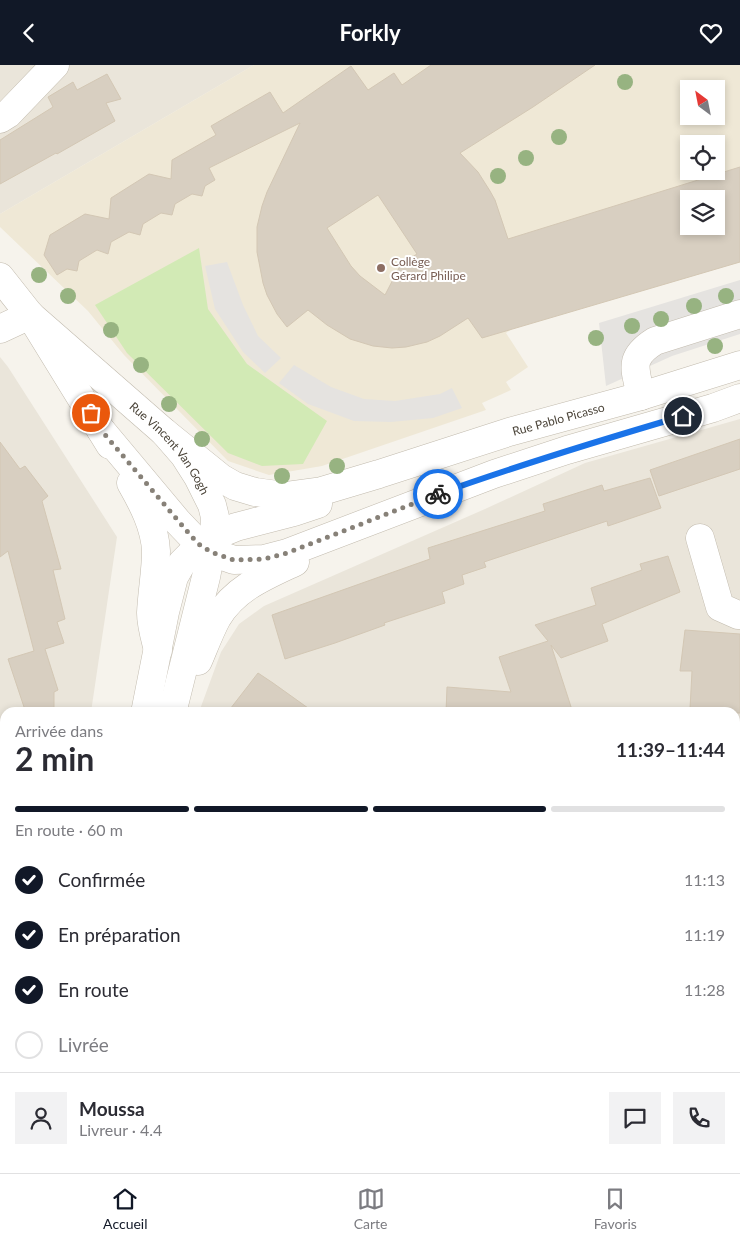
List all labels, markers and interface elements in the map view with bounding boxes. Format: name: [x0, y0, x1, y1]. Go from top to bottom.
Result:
icon: back: [15, 19, 43, 47]
text: Forkly: [339, 19, 401, 46]
icon: heart: [697, 19, 725, 47]
north arrow: [680, 80, 725, 125]
map controls: [680, 80, 725, 235]
button: locate: [680, 135, 725, 180]
button: layers: [680, 190, 725, 235]
place label: Collège Gérard Philipe: [391, 254, 466, 283]
marker: Collège Gérard Philipe: [375, 262, 387, 274]
pin: [70, 392, 112, 434]
pin: [662, 395, 704, 437]
street label: Rue Vincent Van Gogh: [127, 398, 213, 497]
icon: bag: [77, 399, 105, 427]
street label: Rue Pablo Picasso: [511, 399, 606, 438]
icon: home: [669, 402, 697, 430]
courier: [413, 469, 463, 519]
icon: bike: [424, 480, 452, 508]
text: Arrivée dans: [15, 721, 103, 740]
text: 11:39–11:44: [616, 738, 725, 761]
text: 2 min: [15, 739, 94, 778]
text: En route · 60 m: [15, 820, 123, 839]
icon: check: [15, 866, 43, 894]
text: Confirmée: [58, 868, 145, 891]
text: 11:13: [684, 870, 725, 889]
icon: check: [15, 921, 43, 949]
text: En préparation: [58, 923, 181, 946]
text: 11:19: [684, 925, 725, 944]
icon: check: [15, 976, 43, 1004]
text: En route: [58, 978, 129, 1001]
text: 11:28: [684, 980, 725, 999]
text: Livrée: [58, 1033, 109, 1056]
button: person: [15, 1092, 67, 1144]
button: chat: [609, 1092, 661, 1144]
button: phone: [673, 1092, 725, 1144]
text: Moussa: [79, 1097, 145, 1120]
text: Livreur · 4.4: [79, 1120, 162, 1139]
tab: Accueil: [103, 1185, 148, 1232]
tab: Carte: [354, 1185, 387, 1232]
tab: Favoris: [594, 1185, 637, 1232]

